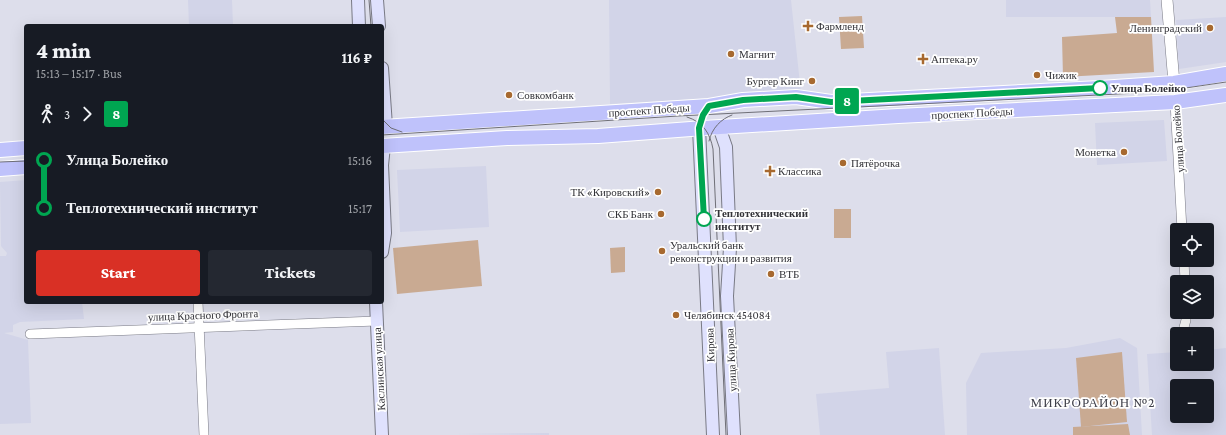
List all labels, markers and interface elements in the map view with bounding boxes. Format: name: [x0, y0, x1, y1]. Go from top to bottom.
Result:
place label: Фармленд: [816, 20, 864, 32]
marker: Фармленд: [803, 21, 813, 31]
place label: Ленинградский: [1130, 22, 1202, 34]
marker: Ленинградский: [1205, 23, 1215, 33]
text: 4 min: [36, 38, 91, 63]
place label: Магнит: [739, 48, 775, 60]
marker: Магнит: [726, 49, 736, 59]
text: 116 ₽: [341, 50, 372, 66]
place label: Аптека.ру: [931, 53, 978, 65]
marker: Аптека.ру: [918, 54, 928, 64]
text: 15:13 – 15:17 · Bus: [36, 66, 122, 81]
place label: Чижик: [1045, 69, 1078, 81]
marker: Чижик: [1032, 70, 1042, 80]
place label: Бургер Кинг: [747, 75, 804, 87]
marker: Бургер Кинг: [807, 76, 817, 86]
marker: Улица Болейко: [1092, 80, 1108, 96]
place label: Улица Болейко: [1111, 82, 1187, 94]
line badge: 8: [834, 88, 860, 114]
place label: Совкомбанк: [517, 89, 574, 101]
marker: Совкомбанк: [504, 90, 514, 100]
text: 8: [843, 93, 851, 109]
street label: проспект Победы: [608, 101, 691, 119]
icon: walk: [36, 103, 58, 125]
icon: forward: [76, 103, 98, 125]
street label: улица Болейко: [1170, 104, 1186, 173]
street label: проспект Победы: [931, 105, 1014, 121]
text: 8: [112, 106, 120, 122]
text: 3: [64, 107, 70, 122]
place label: Монетка: [1075, 146, 1116, 158]
marker: Монетка: [1119, 147, 1129, 157]
text: Улица Болейко: [66, 152, 168, 168]
text: 15:16: [348, 153, 372, 168]
place label: Пятёрочка: [851, 157, 900, 169]
marker: Пятёрочка: [838, 158, 848, 168]
place label: Классика: [778, 165, 822, 177]
marker: Классика: [765, 166, 775, 176]
place label: ТК «Кировский»: [571, 186, 650, 198]
marker: ТК «Кировский»: [653, 187, 663, 197]
text: Теплотехнический институт: [66, 200, 258, 216]
text: 15:17: [348, 201, 372, 216]
place label: Теплотехнический институт: [715, 207, 809, 232]
place label: СКБ Банк: [608, 208, 654, 220]
marker: СКБ Банк: [656, 209, 666, 219]
marker: Теплотехнический институт: [696, 211, 712, 227]
map controls: [1170, 223, 1214, 423]
button: locate: [1170, 223, 1214, 267]
place label: Уральский банк реконструкции и развития: [670, 239, 792, 264]
marker: Уральский банк реконструкции и развития: [657, 246, 667, 256]
button: Start: [36, 250, 200, 296]
button: Tickets: [208, 250, 372, 296]
place label: ВТБ: [779, 268, 799, 280]
marker: ВТБ: [766, 269, 776, 279]
button: layers: [1170, 275, 1214, 319]
street label: улица Красного Фронта: [148, 307, 258, 323]
place label: Челябинск 454084: [684, 309, 771, 321]
marker: Челябинск 454084: [671, 310, 681, 320]
street label: Каслинская улица: [371, 327, 387, 411]
button: +: [1170, 327, 1214, 371]
street label: Кирова: [703, 328, 717, 362]
street label: улица Кирова: [723, 328, 739, 392]
button: −: [1170, 379, 1214, 423]
district label: МИКРОРАЙОН №2: [1031, 395, 1155, 410]

